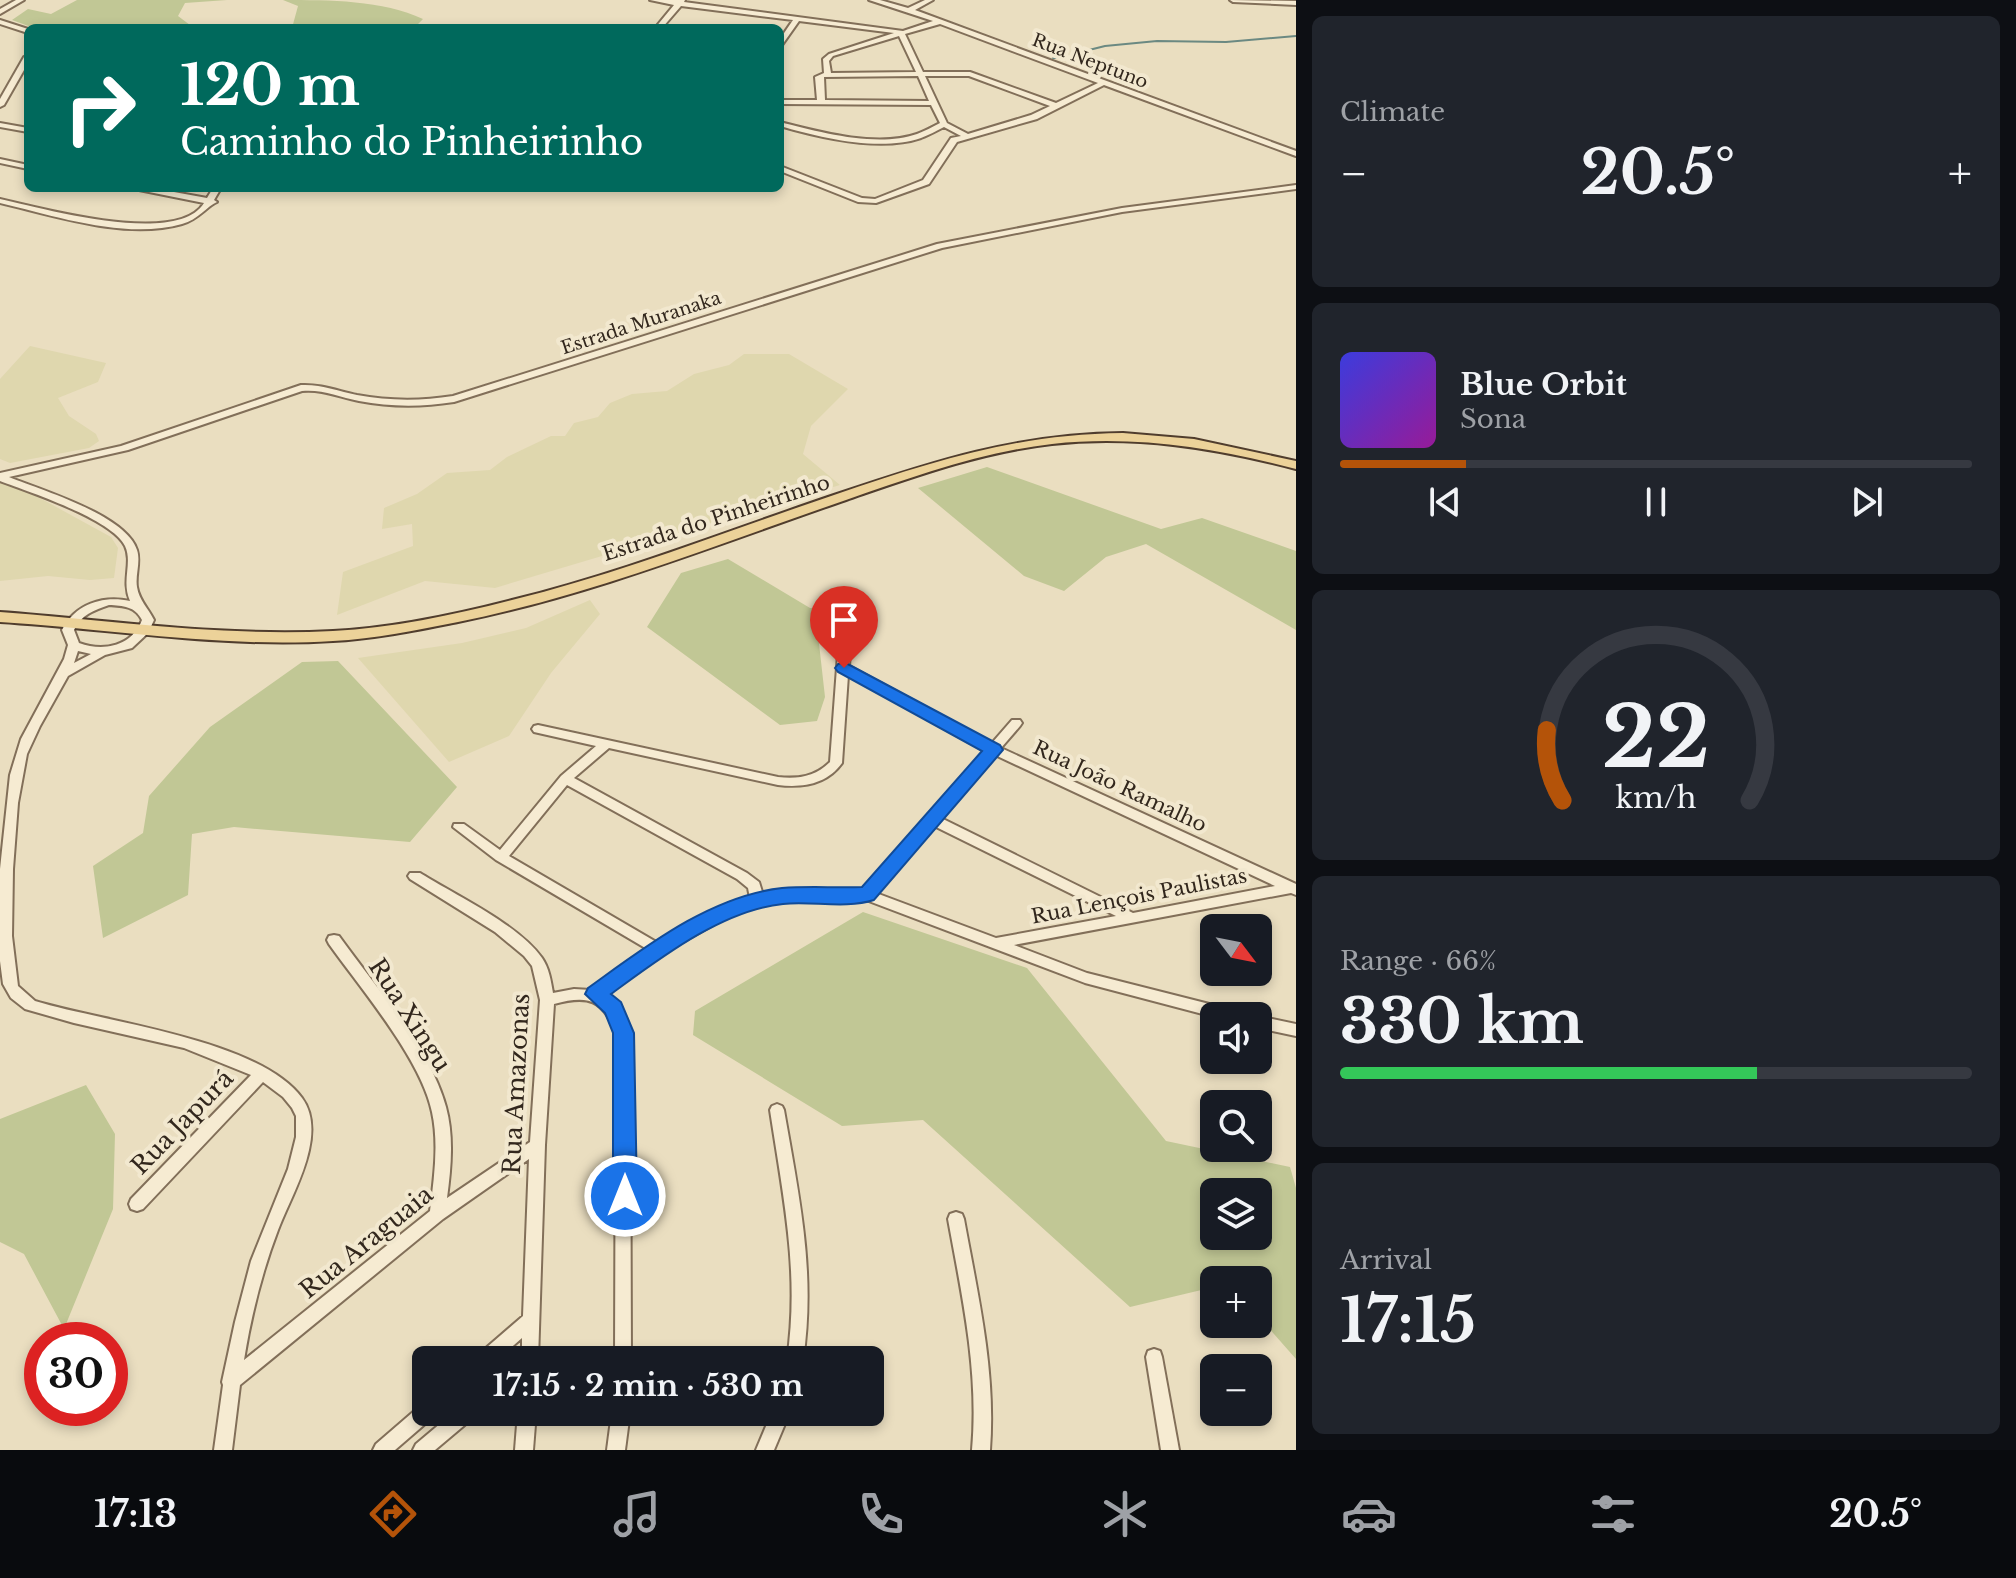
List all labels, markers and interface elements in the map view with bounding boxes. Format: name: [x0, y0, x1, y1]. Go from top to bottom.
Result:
street label: Rua Neptuno: [1029, 29, 1151, 93]
text: 120 m: [180, 51, 360, 120]
icon: right: [48, 56, 152, 160]
text: Climate: [1340, 96, 1445, 128]
text: Caminho do Pinheirinho: [180, 120, 643, 165]
text: 20.5°: [1581, 136, 1735, 210]
text: −: [1340, 146, 1368, 201]
text: +: [1948, 146, 1972, 201]
street label: Estrada Muranaka: [558, 287, 724, 359]
text: Blue Orbit: [1460, 366, 1627, 403]
text: Sona: [1460, 403, 1526, 435]
street label: Estrada do Pinheirinho: [599, 470, 833, 566]
icon: previous: [1423, 480, 1467, 524]
icon: pause: [1634, 480, 1678, 524]
icon: next: [1845, 480, 1889, 524]
pin: [810, 586, 878, 668]
icon: arrive: [822, 598, 866, 642]
text: 22: [1602, 686, 1710, 789]
street label: Rua João Ramalho: [1029, 735, 1211, 837]
text: km/h: [1615, 780, 1697, 816]
street label: Rua Lençois Paulistas: [1029, 863, 1249, 929]
north arrow: [1200, 914, 1272, 986]
map controls: [1200, 914, 1272, 1426]
text: Range · 66%: [1340, 945, 1496, 977]
street label: Rua Xingu: [363, 953, 457, 1077]
text: 330 km: [1340, 985, 1584, 1059]
street label: Rua Amazonas: [497, 993, 535, 1175]
button: sound: [1200, 1002, 1272, 1074]
street label: Rua Japurá: [125, 1063, 239, 1180]
button: search: [1200, 1090, 1272, 1162]
position arrow: [583, 1154, 667, 1238]
button: layers: [1200, 1178, 1272, 1250]
street label: Rua Araguaia: [294, 1179, 439, 1304]
text: Arrival: [1340, 1244, 1432, 1276]
button: +: [1200, 1266, 1272, 1338]
text: 17:15: [1340, 1284, 1476, 1358]
speed limit sign: 30: [24, 1322, 128, 1426]
button: −: [1200, 1354, 1272, 1426]
text: 17:15 · 2 min · 530 m: [493, 1367, 803, 1404]
icon: directions: [365, 1486, 421, 1542]
icon: music: [609, 1486, 665, 1542]
icon: phone: [853, 1486, 909, 1542]
icon: climate: [1097, 1486, 1153, 1542]
icon: car: [1341, 1486, 1397, 1542]
icon: filters: [1585, 1486, 1641, 1542]
text: 17:13: [94, 1492, 177, 1537]
text: 20.5°: [1829, 1492, 1922, 1537]

